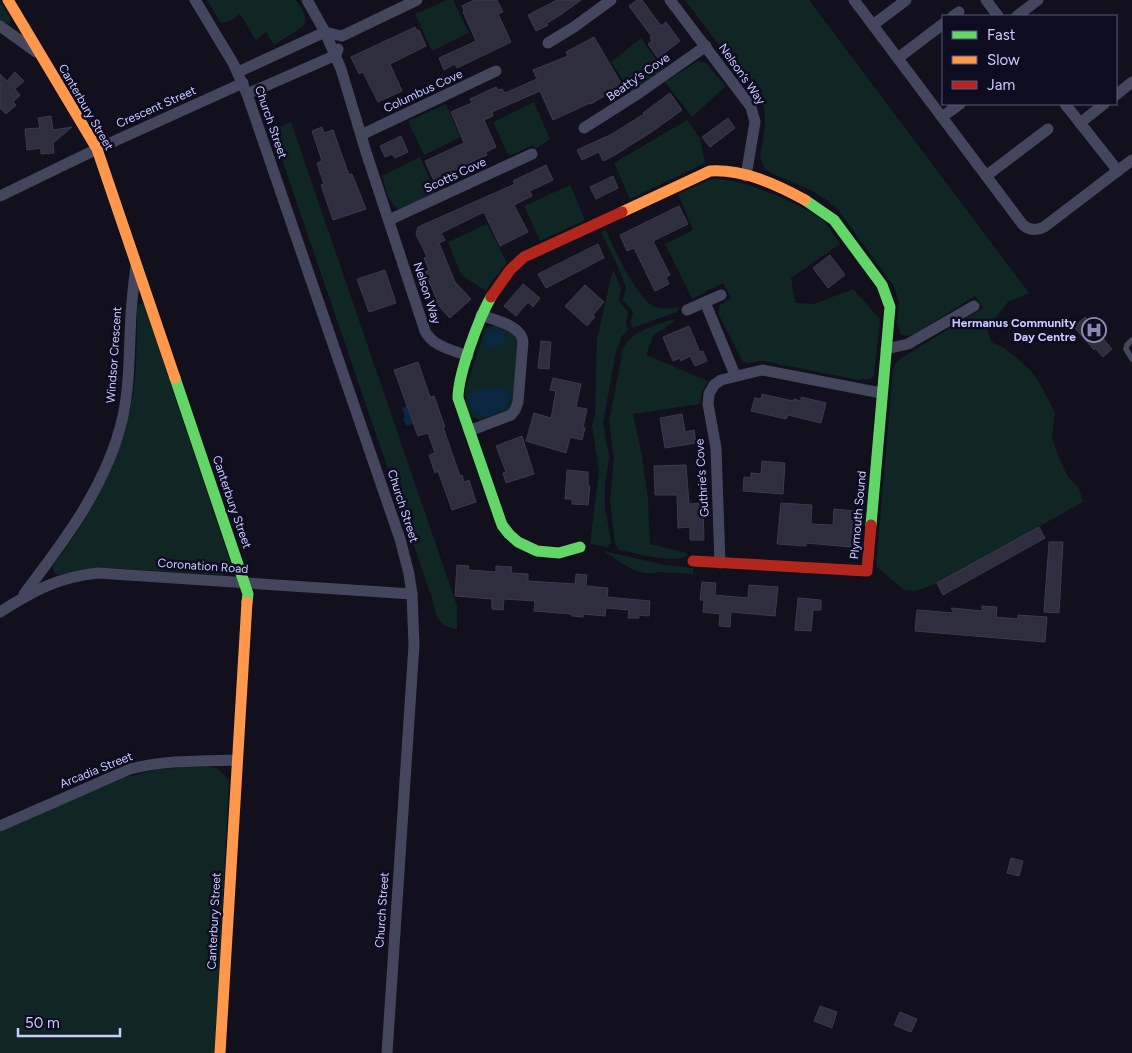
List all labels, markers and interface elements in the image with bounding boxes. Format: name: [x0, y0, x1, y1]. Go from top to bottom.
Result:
legend: [942, 15, 1117, 105]
text: Fast: [987, 26, 1016, 44]
street label: Nelson’s Way: [716, 41, 768, 108]
street label: Beatty’s Cove: [604, 50, 673, 104]
text: Slow: [987, 51, 1020, 69]
street label: Canterbury Street: [56, 61, 117, 153]
street label: Columbus Cove: [381, 66, 465, 115]
text: Jam: [987, 76, 1015, 94]
street label: Crescent Street: [114, 83, 198, 131]
street label: Church Street: [252, 84, 290, 161]
street label: Scotts Cove: [422, 154, 489, 195]
street label: Nelson Way: [410, 260, 444, 326]
street label: Windsor Crescent: [104, 306, 124, 404]
place label: Hermanus Community Day Centre: [952, 316, 1076, 344]
hospital icon: Hermanus Community Day Centre: [1081, 317, 1107, 343]
street label: Guthrie’s Cove: [692, 438, 712, 518]
street label: Canterbury Street: [210, 454, 255, 551]
street label: Church Street: [385, 468, 422, 545]
street label: Plymouth Sound: [847, 470, 869, 560]
street label: Coronation Road: [157, 556, 249, 576]
street label: Arcadia Street: [58, 749, 135, 791]
street label: Church Street: [372, 871, 392, 948]
street label: Canterbury Street: [204, 872, 224, 970]
scale bar: [18, 1006, 120, 1038]
text: 50 m: [25, 1014, 60, 1032]

